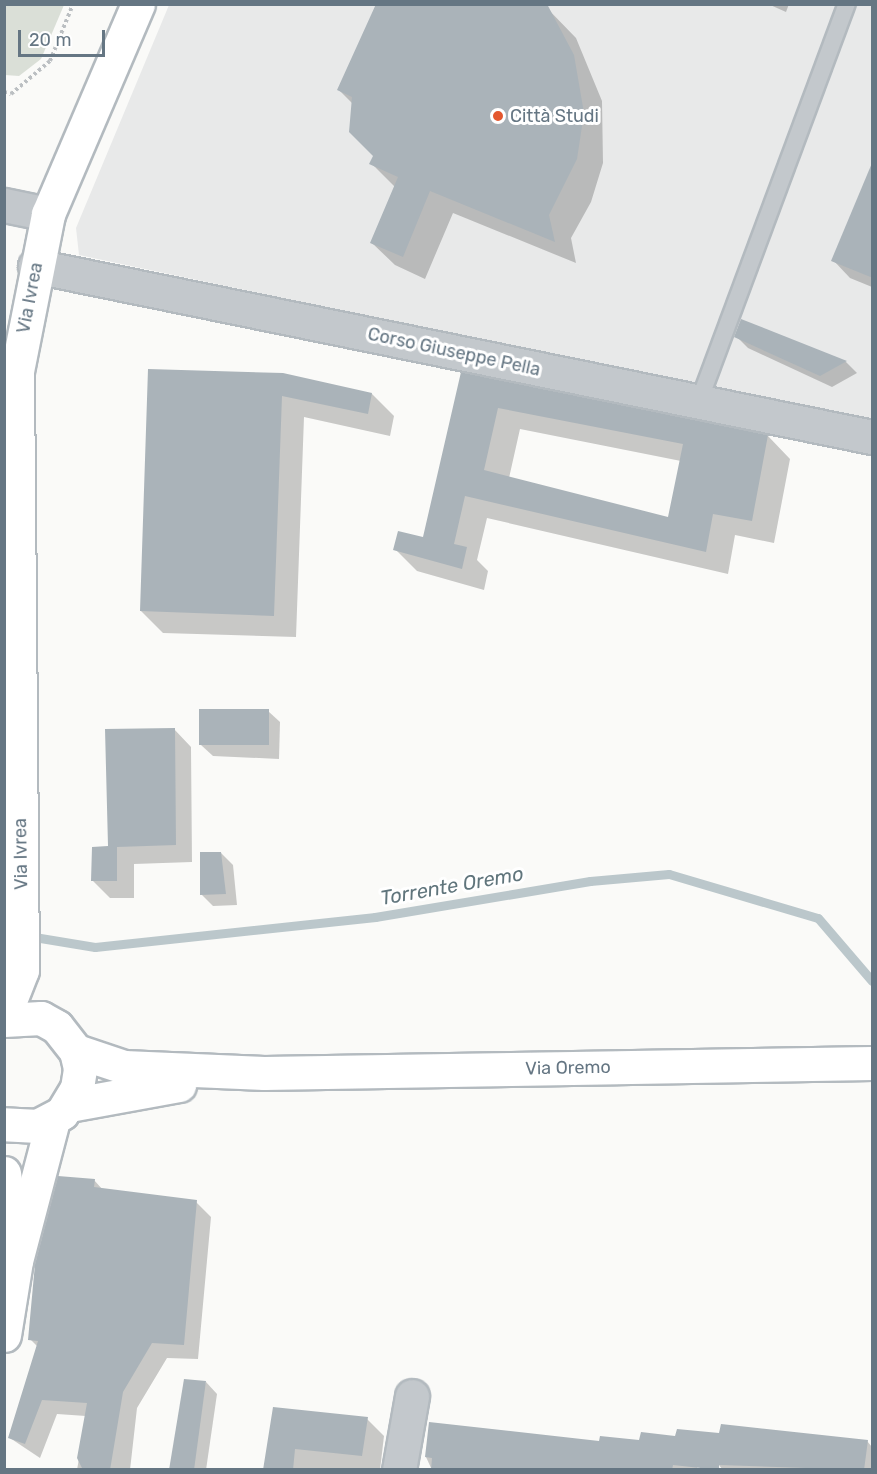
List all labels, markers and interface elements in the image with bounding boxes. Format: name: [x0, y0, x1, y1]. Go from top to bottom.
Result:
scale bar: [21, 18, 108, 56]
text: 20 m: [29, 29, 71, 51]
place label: Città Studi: [510, 105, 599, 127]
marker: Città Studi: [491, 109, 505, 123]
street label: Via Ivrea: [13, 261, 47, 335]
street label: Corso Giuseppe Pella: [366, 323, 542, 381]
street label: Via Ivrea: [10, 818, 32, 890]
water label: Torrente Oremo: [379, 862, 525, 910]
street label: Via Oremo: [525, 1056, 611, 1080]

